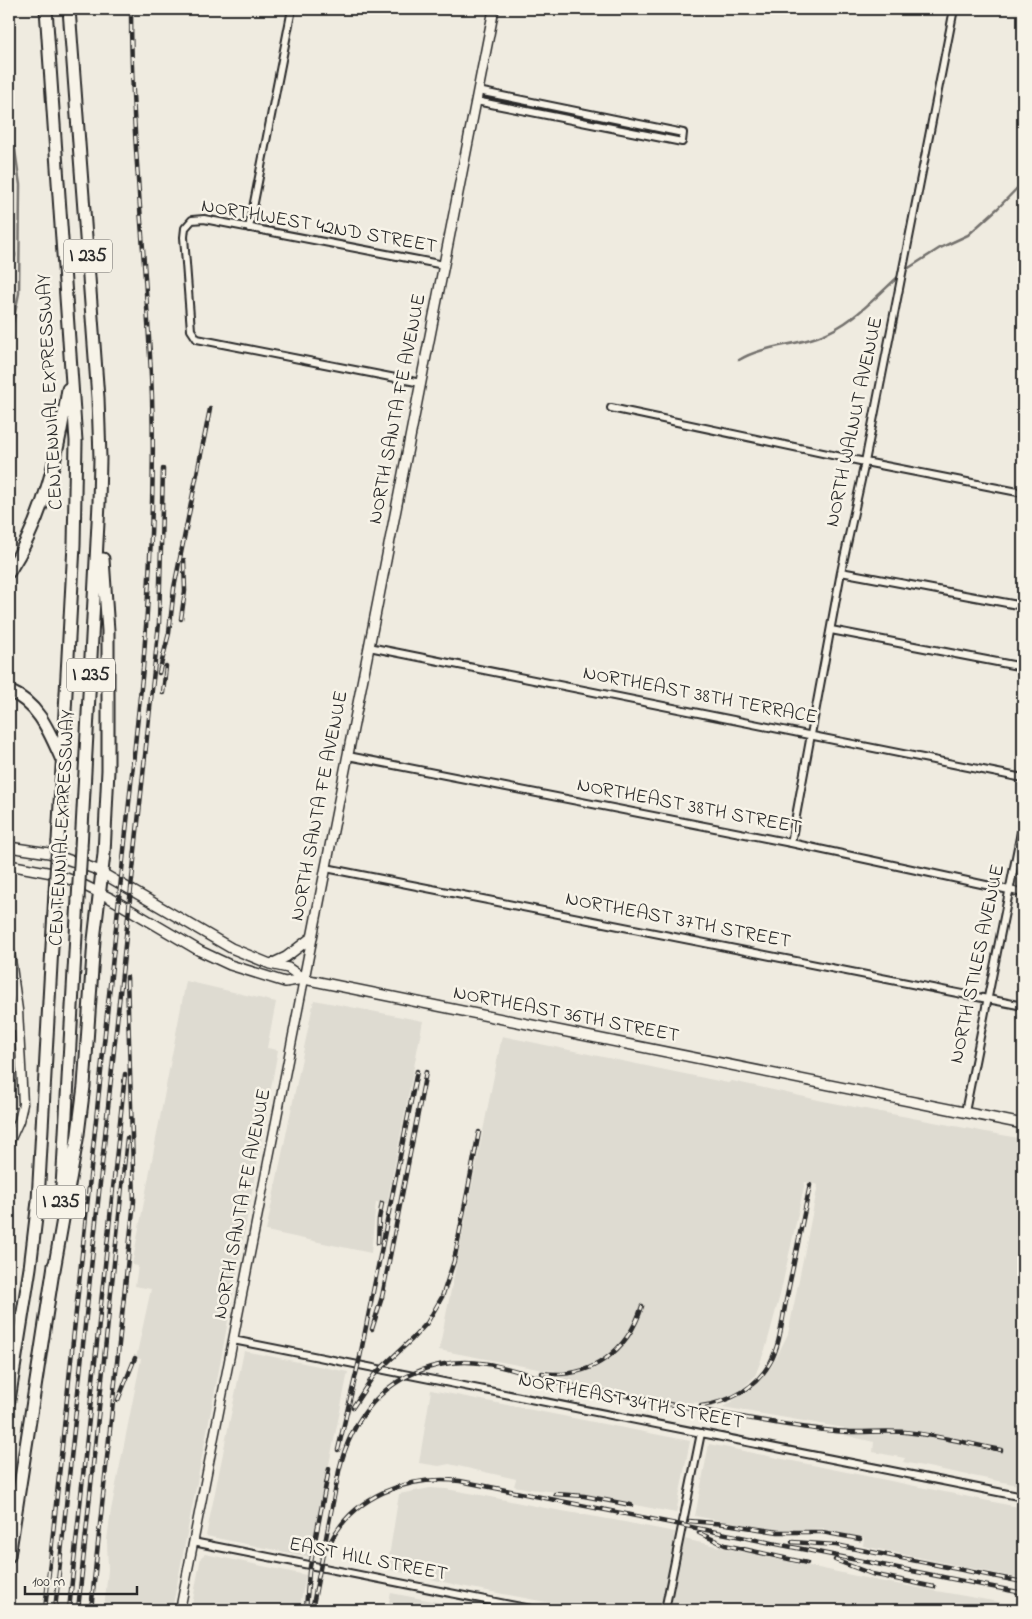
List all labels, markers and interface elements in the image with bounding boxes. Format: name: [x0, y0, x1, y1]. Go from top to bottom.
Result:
street label: NORTHWEST 42ND STREET: [199, 192, 439, 262]
road number: I 235: [64, 240, 112, 272]
street label: CENTENNIAL EXPRESSWAY: [30, 273, 72, 511]
street label: NORTH SANTA FE AVENUE: [361, 291, 435, 527]
street label: NORTH WALNUT AVENUE: [819, 314, 891, 530]
road number: I 235: [67, 658, 115, 692]
street label: NORTHEAST 38TH TERRACE: [580, 659, 820, 733]
street label: NORTH SANTA FE AVENUE: [283, 688, 357, 924]
street label: CENTENNIAL EXPRESSWAY: [42, 709, 84, 947]
street label: NORTHEAST 38TH STREET: [574, 771, 804, 843]
street label: NORTH STILES AVENUE: [943, 862, 1013, 1066]
street label: NORTHEAST 37TH STREET: [563, 885, 793, 957]
street label: NORTHEAST 36TH STREET: [451, 979, 681, 1051]
street label: NORTH SANTA FE AVENUE: [206, 1086, 280, 1322]
road number: I 235: [37, 1186, 85, 1218]
street label: NORTHEAST 34TH STREET: [516, 1366, 746, 1438]
street label: EAST HILL STREET: [286, 1530, 450, 1590]
scale bar: [25, 1564, 138, 1596]
text: 100 m: [32, 1571, 65, 1593]

